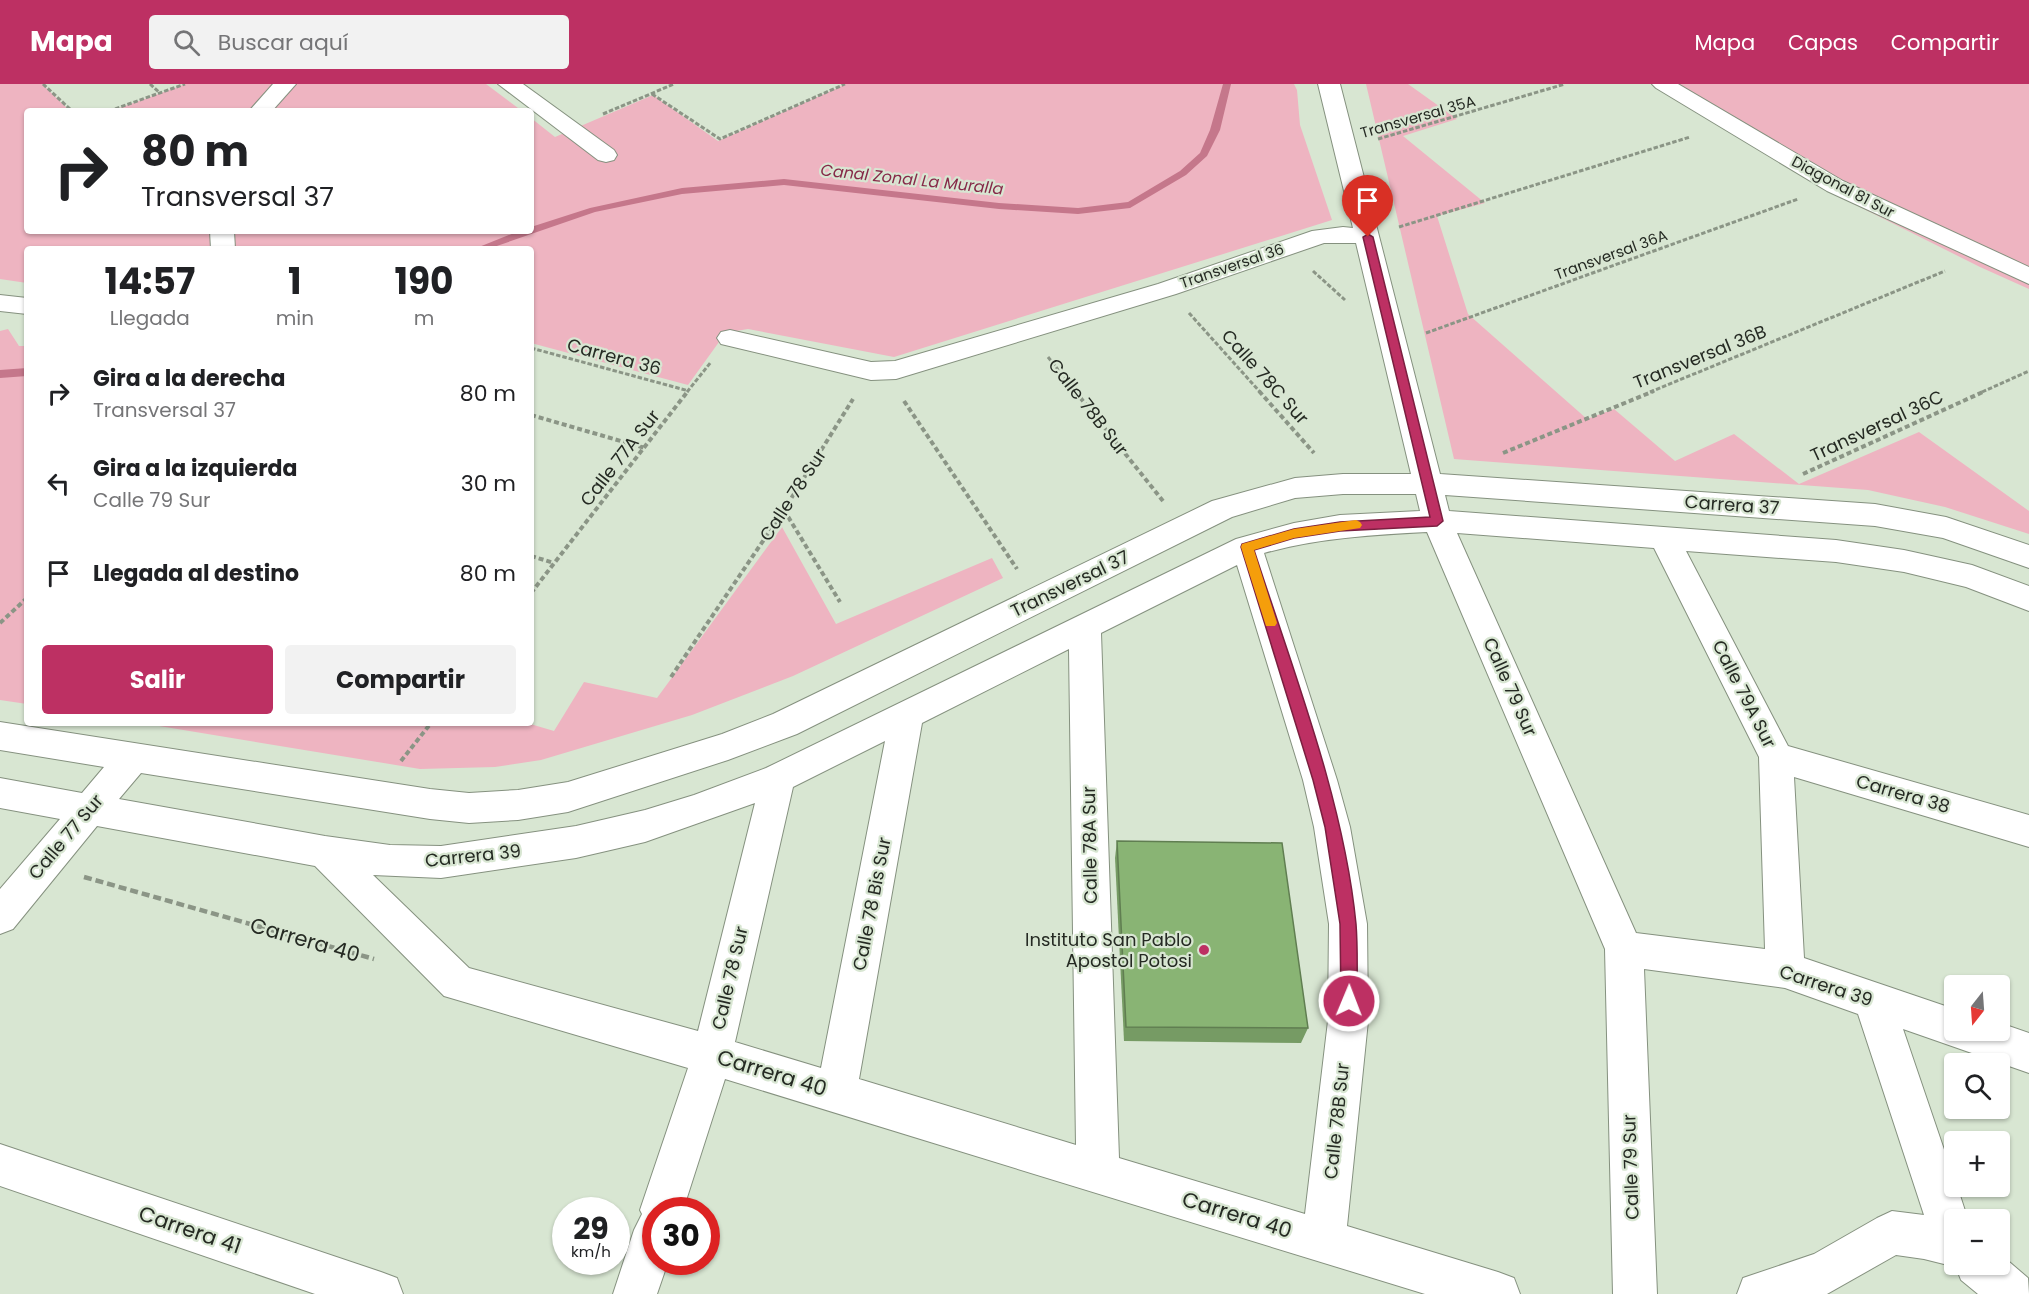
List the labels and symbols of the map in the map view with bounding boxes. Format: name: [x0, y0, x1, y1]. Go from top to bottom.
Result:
street label: Transversal 35A: [1358, 90, 1478, 143]
street label: Diagonal 81 Sur: [1788, 151, 1899, 223]
water label: Canal Zonal La Muralla: [819, 158, 1005, 201]
pin: [1342, 175, 1393, 237]
street label: Transversal 36A: [1551, 224, 1670, 285]
street label: Transversal 36: [1177, 238, 1287, 293]
street label: Transversal 36B: [1630, 318, 1770, 395]
street label: Calle 78C Sur: [1216, 324, 1315, 430]
street label: Carrera 36: [564, 332, 664, 381]
street label: Calle 78B Sur: [1043, 353, 1134, 461]
street label: Transversal 36C: [1806, 384, 1947, 467]
street label: Calle 77A Sur: [574, 404, 665, 511]
street label: Calle 78 Sur: [753, 443, 832, 546]
street label: Carrera 37: [1684, 489, 1780, 520]
street label: Transversal 37: [1006, 544, 1133, 623]
street label: Calle 79 Sur: [1478, 633, 1543, 740]
street label: Calle 79A Sur: [1707, 636, 1782, 752]
street label: Carrera 38: [1853, 768, 1953, 819]
street label: Calle 78A Sur: [1076, 786, 1103, 904]
street label: Calle 77 Sur: [23, 789, 109, 885]
street label: Calle 78 Bis Sur: [846, 835, 897, 973]
street label: Carrera 39: [424, 838, 522, 873]
street label: Carrera 40: [247, 910, 364, 969]
street label: Calle 78 Sur: [705, 923, 754, 1032]
place label: Instituto San Pablo Apostol Potosi: [1025, 927, 1192, 973]
marker: Instituto San Pablo Apostol Potosi: [1197, 943, 1211, 957]
street label: Carrera 39: [1776, 959, 1876, 1012]
position arrow: [1317, 969, 1381, 1033]
north arrow: [1944, 975, 2010, 1041]
street label: Carrera 40: [714, 1042, 830, 1103]
street label: Calle 78B Sur: [1318, 1061, 1355, 1180]
street label: Calle 79 Sur: [1616, 1114, 1645, 1220]
street label: Carrera 40: [1179, 1184, 1295, 1245]
speed limit sign: 30: [642, 1197, 720, 1275]
street label: Carrera 41: [135, 1198, 245, 1261]

